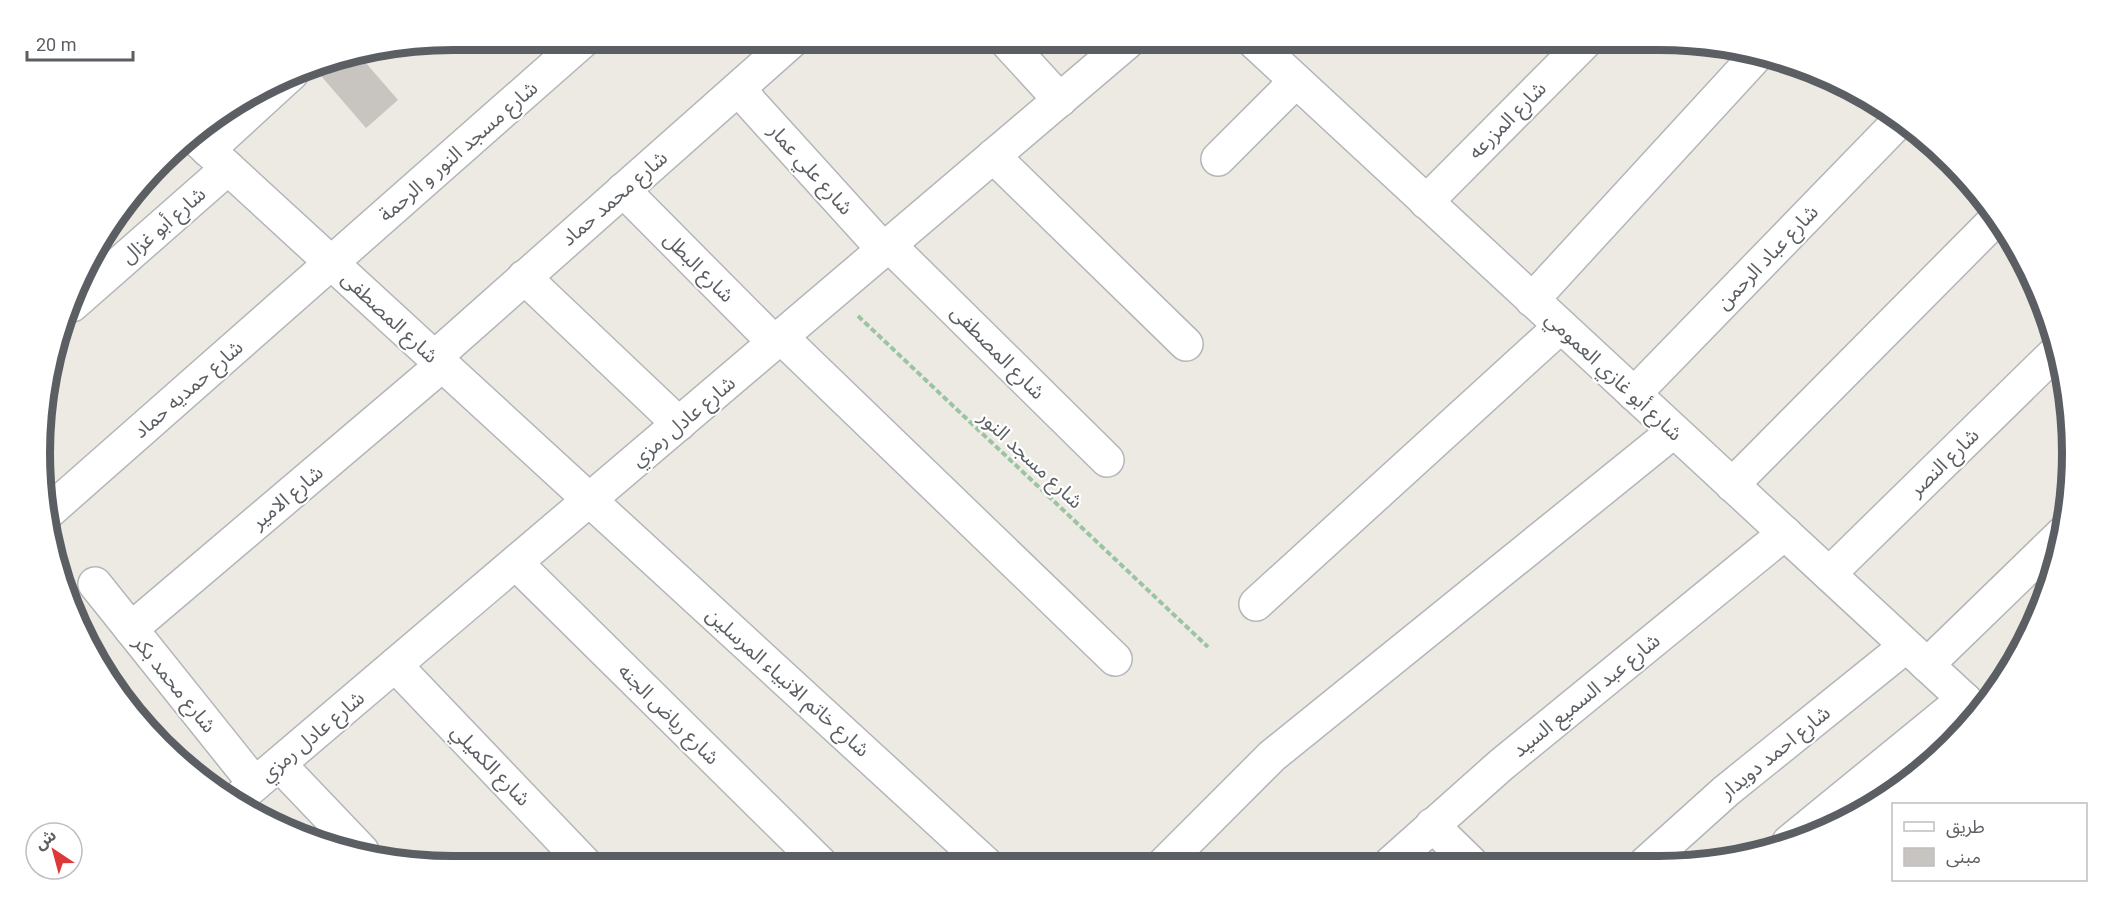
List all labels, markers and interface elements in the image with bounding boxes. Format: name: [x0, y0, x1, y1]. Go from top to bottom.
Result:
scale bar: [27, 24, 134, 62]
text: 20 m: [36, 34, 76, 55]
street label: شارع مسجد النور و الرحمة: [374, 76, 544, 229]
street label: شارع المزرعه: [1463, 76, 1553, 166]
street label: شارع علي عمار: [760, 118, 858, 222]
street label: شارع محمد حماد: [556, 145, 674, 253]
street label: شارع أبو غزال: [116, 182, 212, 271]
street label: شارع عباد الرحمن: [1711, 200, 1825, 316]
street label: شارع البطل: [657, 227, 739, 309]
street label: شارع المصطفى: [335, 266, 443, 370]
street label: شارع المصطفى: [944, 300, 1050, 406]
street label: شارع أبو غازي العمومي: [1538, 306, 1687, 448]
street label: شارع حمديه حماد: [128, 335, 250, 445]
street label: شارع عادل رمزي: [626, 371, 742, 474]
street label: شارع مسجد النور: [971, 404, 1088, 515]
street label: شارع النصر: [1903, 423, 1986, 504]
street label: شارع الامير: [245, 460, 330, 537]
street label: شارع خاتم الانبياء المرسلين: [699, 602, 875, 764]
street label: شارع عبد السميع السيد: [1507, 628, 1667, 764]
street label: شارع محمد بكر: [126, 630, 221, 739]
street label: شارع رياض الجنه: [611, 659, 724, 772]
street label: شارع عادل رمزي: [255, 686, 371, 789]
street label: شارع احمد دويدار: [1714, 700, 1837, 807]
street label: شارع الكميلي: [444, 719, 536, 813]
legend: [1892, 803, 2087, 881]
text: طريق: [1946, 816, 1985, 838]
north arrow: [24, 821, 84, 881]
text: ش: [31, 825, 60, 853]
text: مبنى: [1946, 846, 1981, 868]

